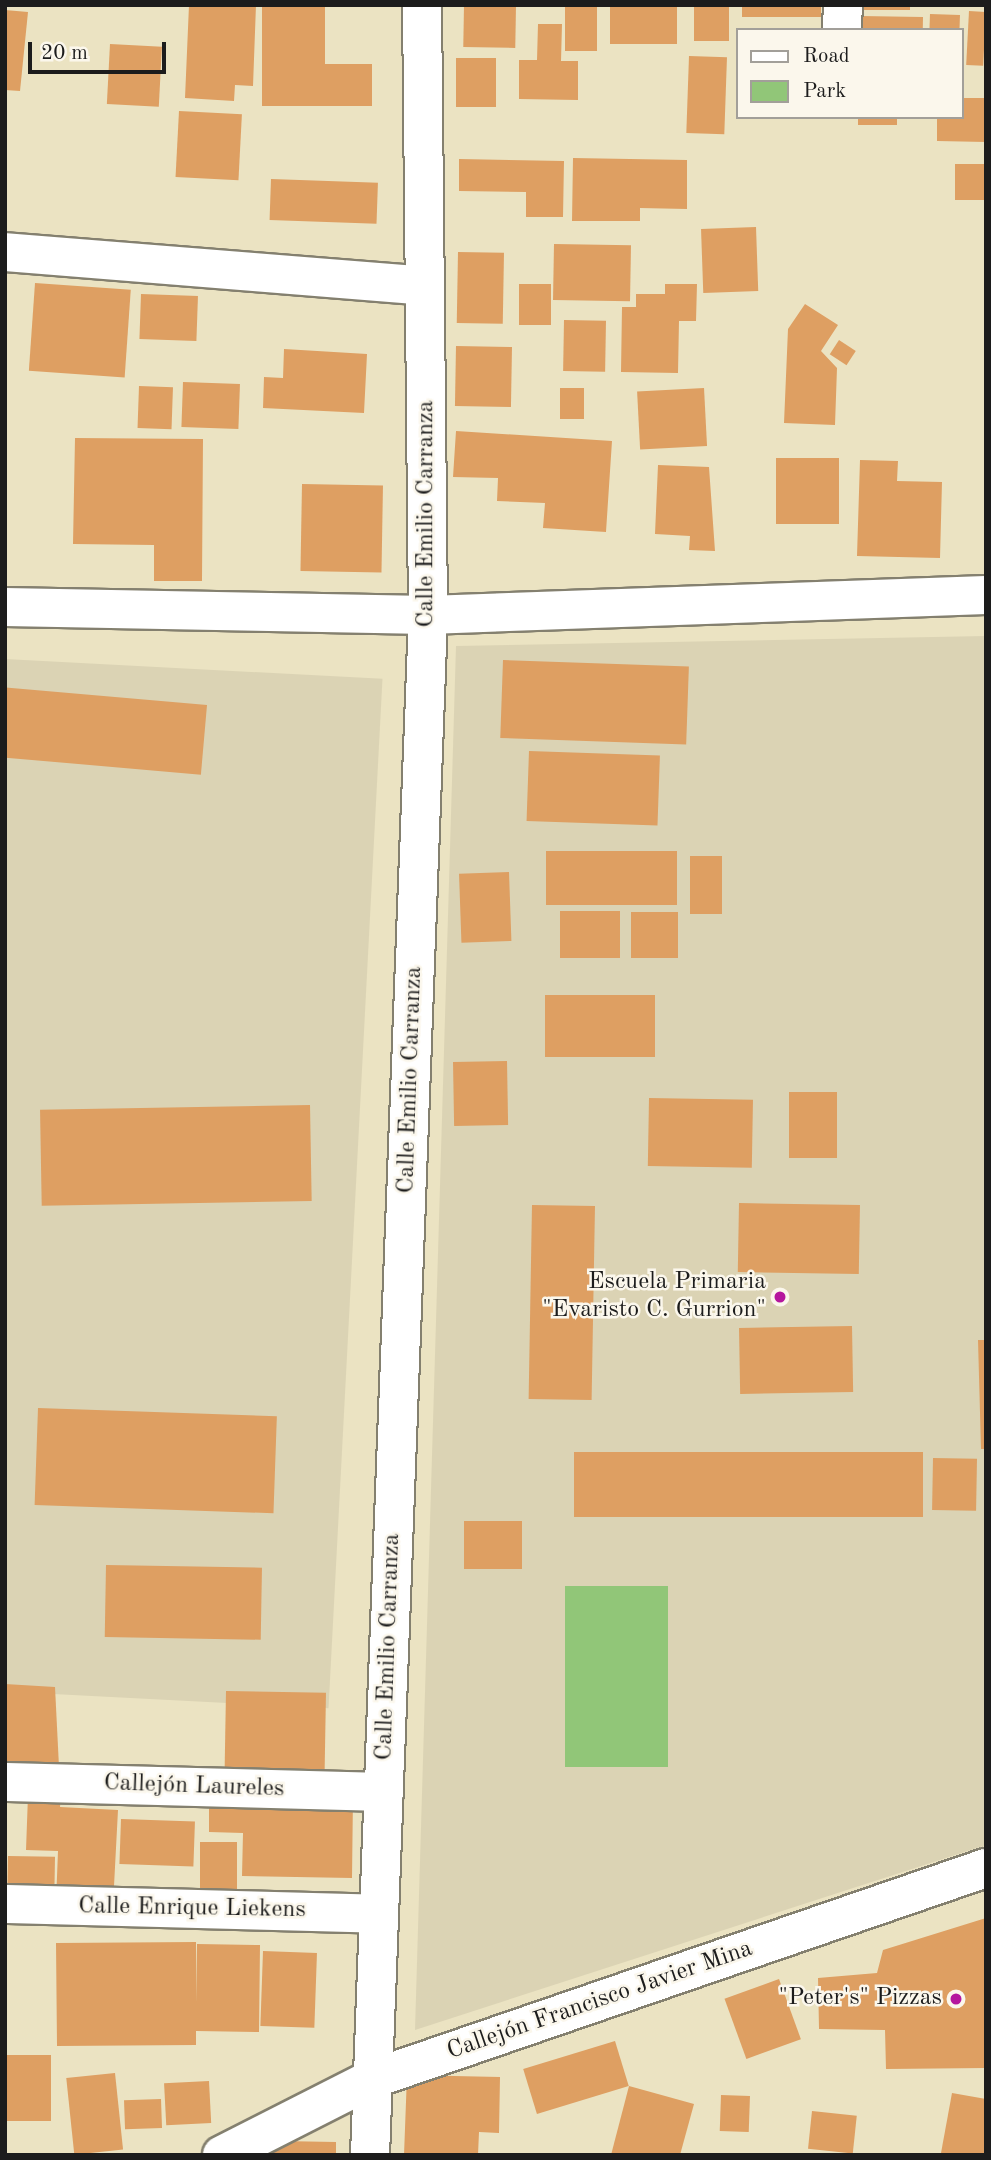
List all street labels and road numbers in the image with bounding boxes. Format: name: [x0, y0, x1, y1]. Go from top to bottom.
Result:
street label: Calle Emilio Carranza: [413, 400, 441, 628]
street label: Calle Emilio Carranza: [393, 966, 429, 1194]
street label: Calle Emilio Carranza: [371, 1533, 407, 1761]
street label: Callejón Laureles: [103, 1769, 285, 1805]
street label: Calle Enrique Liekens: [78, 1893, 306, 1925]
street label: Callejón Francisco Javier Mina: [444, 1935, 756, 2067]

